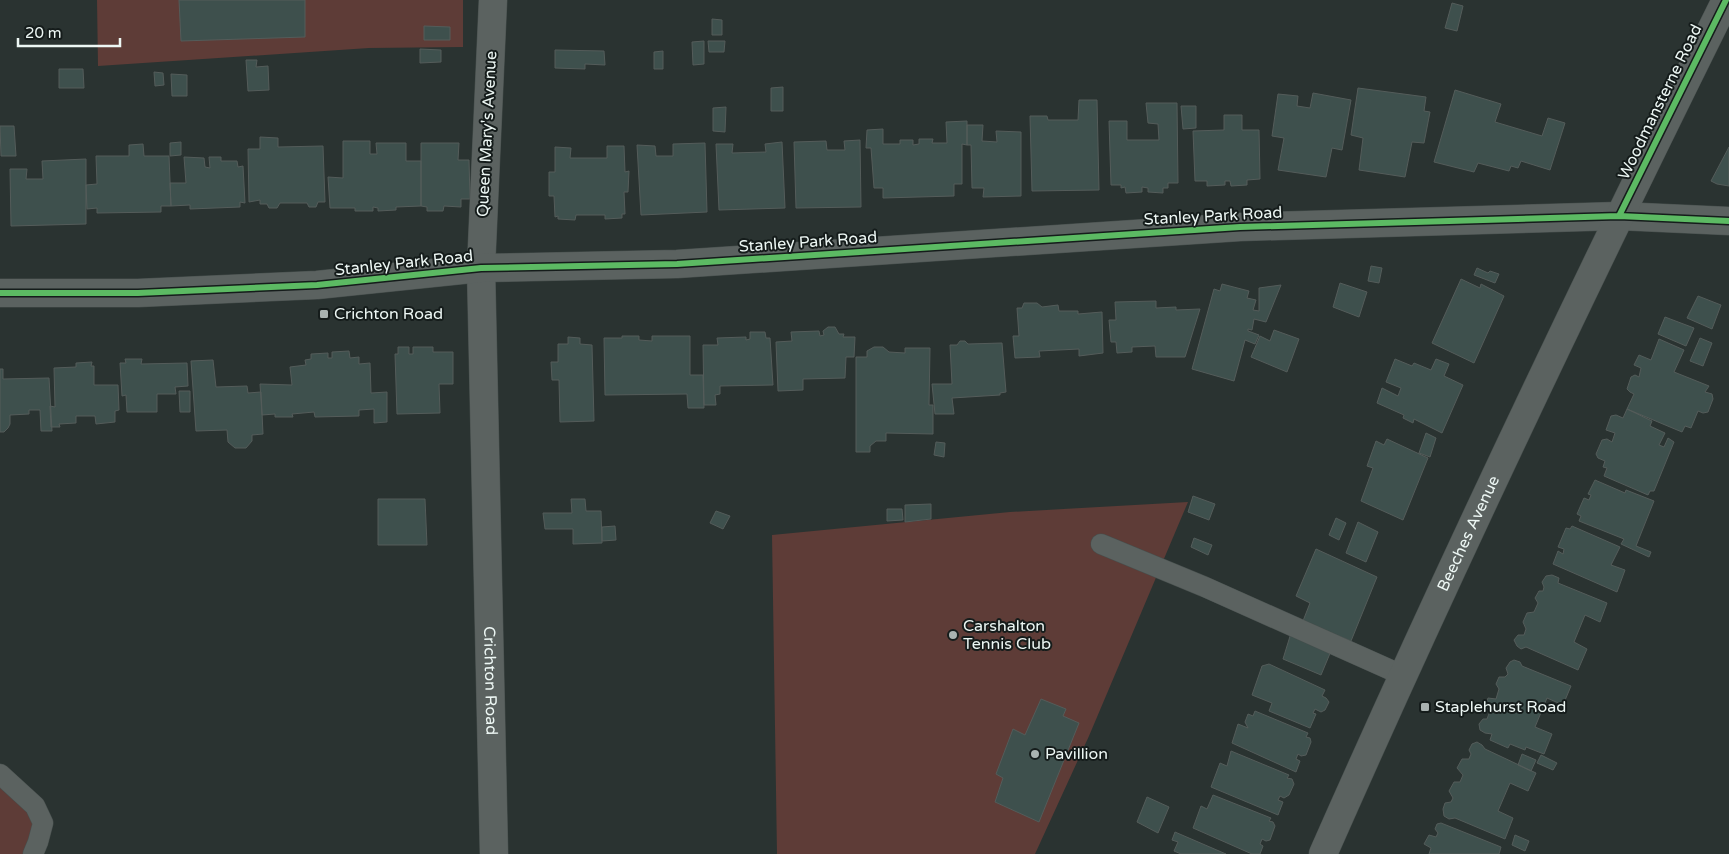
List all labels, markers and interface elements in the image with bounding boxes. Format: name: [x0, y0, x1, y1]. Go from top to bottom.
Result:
scale bar: [18, 15, 120, 47]
street label: Woodmansterne Road: [1614, 21, 1706, 183]
text: 20 m: [25, 24, 62, 42]
street label: Queen Mary's Avenue: [473, 50, 501, 218]
street label: Stanley Park Road: [1143, 202, 1283, 230]
street label: Stanley Park Road: [738, 227, 878, 257]
street label: Stanley Park Road: [334, 246, 474, 280]
place label: Crichton Road: [334, 304, 443, 324]
marker: Crichton Road: [318, 308, 330, 320]
street label: Beeches Avenue: [1433, 472, 1504, 595]
place label: Carshalton Tennis Club: [963, 616, 1051, 654]
street label: Crichton Road: [479, 626, 501, 735]
marker: Carshalton Tennis Club: [947, 629, 959, 641]
place label: Staplehurst Road: [1435, 697, 1566, 717]
marker: Staplehurst Road: [1419, 701, 1431, 713]
place label: Pavillion: [1045, 744, 1108, 764]
marker: Pavillion: [1029, 748, 1041, 760]

